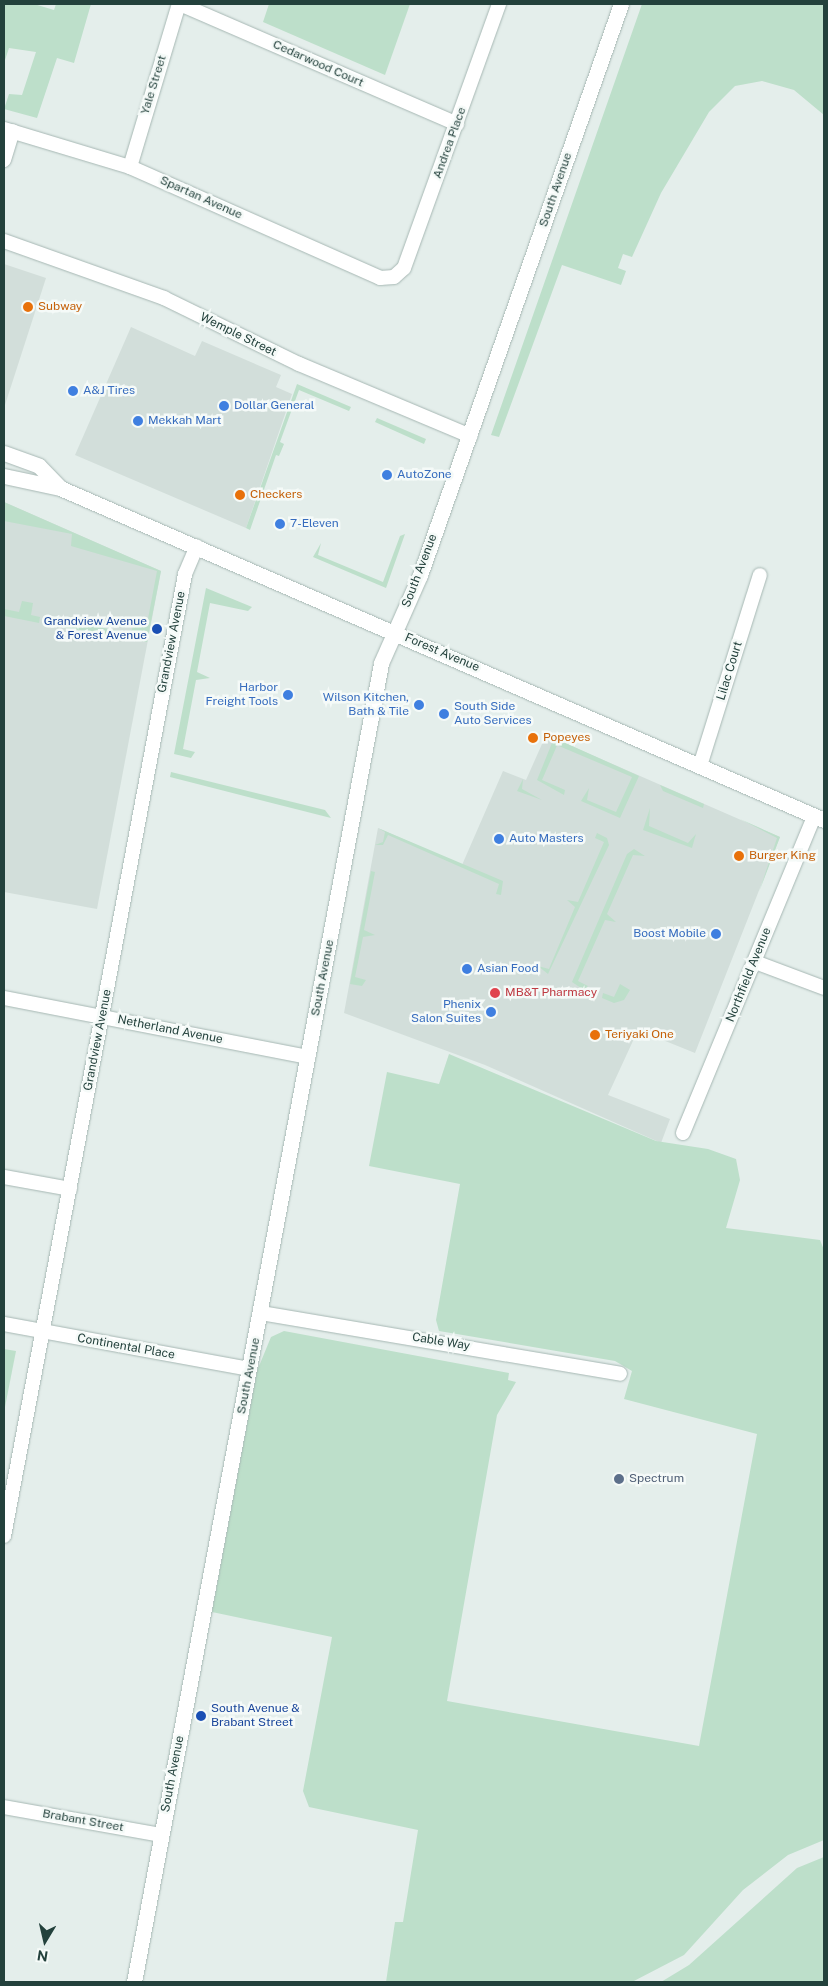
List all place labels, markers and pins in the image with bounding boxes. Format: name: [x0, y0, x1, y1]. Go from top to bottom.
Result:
place label: Subway: [38, 300, 82, 314]
marker: Subway: [22, 301, 34, 313]
place label: A&J Tires: [83, 384, 135, 398]
marker: A&J Tires: [67, 385, 79, 397]
place label: Dollar General: [234, 399, 314, 413]
marker: Dollar General: [218, 400, 230, 412]
place label: Mekkah Mart: [148, 414, 222, 428]
marker: Mekkah Mart: [132, 415, 144, 427]
place label: AutoZone: [397, 468, 452, 482]
marker: AutoZone: [381, 469, 393, 481]
place label: Checkers: [250, 488, 302, 502]
marker: Checkers: [234, 489, 246, 501]
place label: 7-Eleven: [290, 517, 339, 531]
marker: 7-Eleven: [274, 518, 286, 530]
place label: Grandview Avenue & Forest Avenue: [44, 615, 147, 643]
marker: Grandview Avenue & Forest Avenue: [151, 623, 163, 635]
place label: Harbor Freight Tools: [205, 681, 278, 709]
marker: Harbor Freight Tools: [282, 689, 294, 701]
place label: Wilson Kitchen, Bath & Tile: [323, 691, 409, 719]
marker: Wilson Kitchen, Bath & Tile: [413, 699, 425, 711]
place label: South Side Auto Services: [454, 700, 532, 728]
marker: South Side Auto Services: [438, 708, 450, 720]
place label: Popeyes: [543, 731, 590, 745]
marker: Popeyes: [527, 732, 539, 744]
place label: Auto Masters: [509, 832, 584, 846]
marker: Auto Masters: [493, 833, 505, 845]
place label: Burger King: [749, 849, 816, 863]
marker: Burger King: [733, 850, 745, 862]
place label: Boost Mobile: [633, 927, 706, 941]
marker: Boost Mobile: [710, 928, 722, 940]
place label: Asian Food: [477, 962, 539, 976]
marker: Asian Food: [461, 963, 473, 975]
place label: MB&T Pharmacy: [505, 986, 597, 1000]
marker: MB&T Pharmacy: [489, 987, 501, 999]
place label: Phenix Salon Suites: [411, 998, 481, 1026]
marker: Phenix Salon Suites: [485, 1006, 497, 1018]
place label: Teriyaki One: [605, 1028, 674, 1042]
marker: Teriyaki One: [589, 1029, 601, 1041]
place label: Spectrum: [629, 1472, 684, 1486]
marker: Spectrum: [613, 1473, 625, 1485]
place label: South Avenue & Brabant Street: [211, 1702, 300, 1730]
marker: South Avenue & Brabant Street: [195, 1710, 207, 1722]

